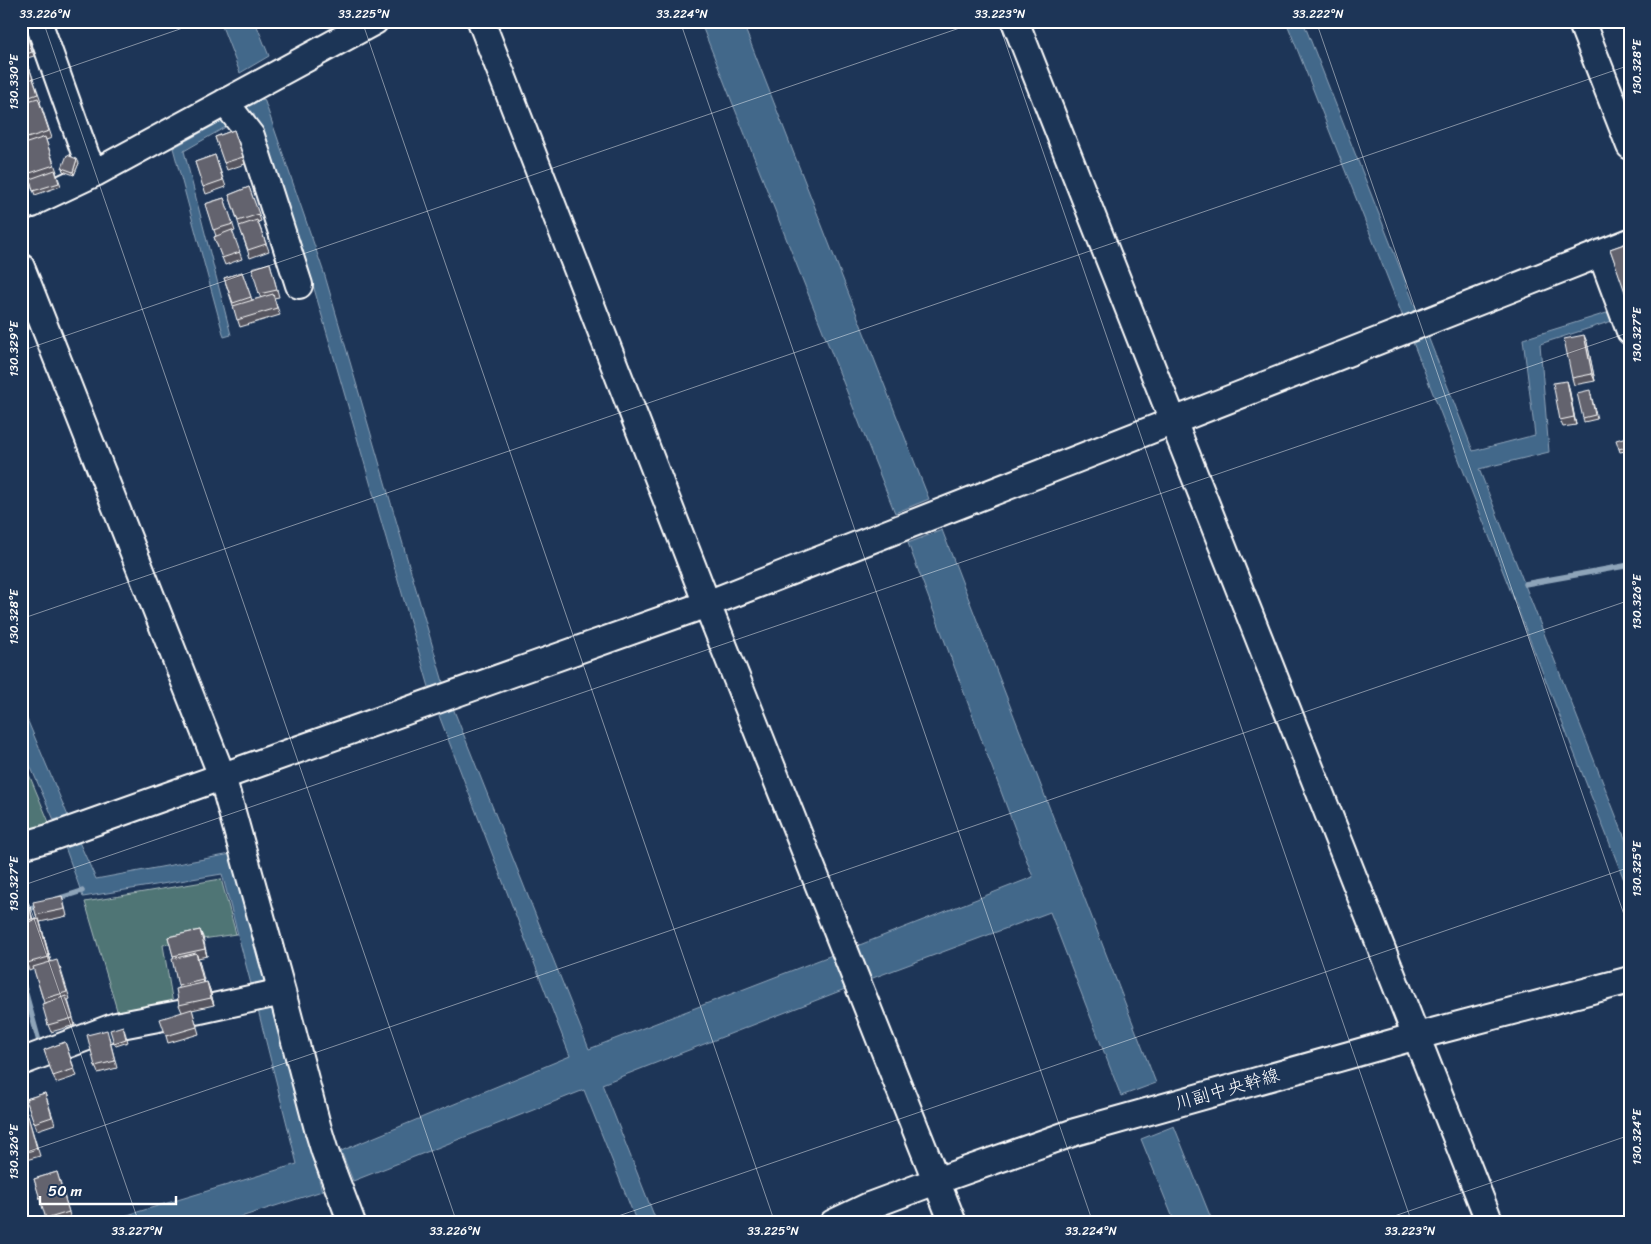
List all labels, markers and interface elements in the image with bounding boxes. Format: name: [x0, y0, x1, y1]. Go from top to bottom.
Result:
text: 33.226°N: [20, 3, 71, 25]
text: 33.225°N: [338, 3, 390, 25]
text: 33.224°N: [656, 3, 708, 25]
text: 33.223°N: [975, 3, 1026, 25]
text: 33.222°N: [1292, 3, 1344, 25]
text: 130.328°E: [1626, 38, 1648, 95]
text: 130.330°E: [3, 53, 25, 110]
text: 130.327°E: [1626, 306, 1648, 363]
text: 130.329°E: [3, 320, 25, 377]
text: 130.326°E: [1626, 573, 1648, 630]
text: 130.328°E: [3, 588, 25, 645]
text: 130.325°E: [1626, 840, 1648, 897]
text: 130.327°E: [3, 855, 25, 912]
street label: 川副中央幹線: [1171, 1059, 1283, 1119]
text: 130.324°E: [1626, 1108, 1648, 1165]
text: 130.326°E: [3, 1123, 25, 1180]
scale bar: [40, 1174, 176, 1206]
text: 50 m: [48, 1178, 83, 1204]
text: 33.227°N: [112, 1220, 163, 1242]
text: 33.226°N: [430, 1220, 481, 1242]
text: 33.225°N: [747, 1220, 799, 1242]
text: 33.224°N: [1065, 1220, 1117, 1242]
text: 33.223°N: [1385, 1220, 1436, 1242]

